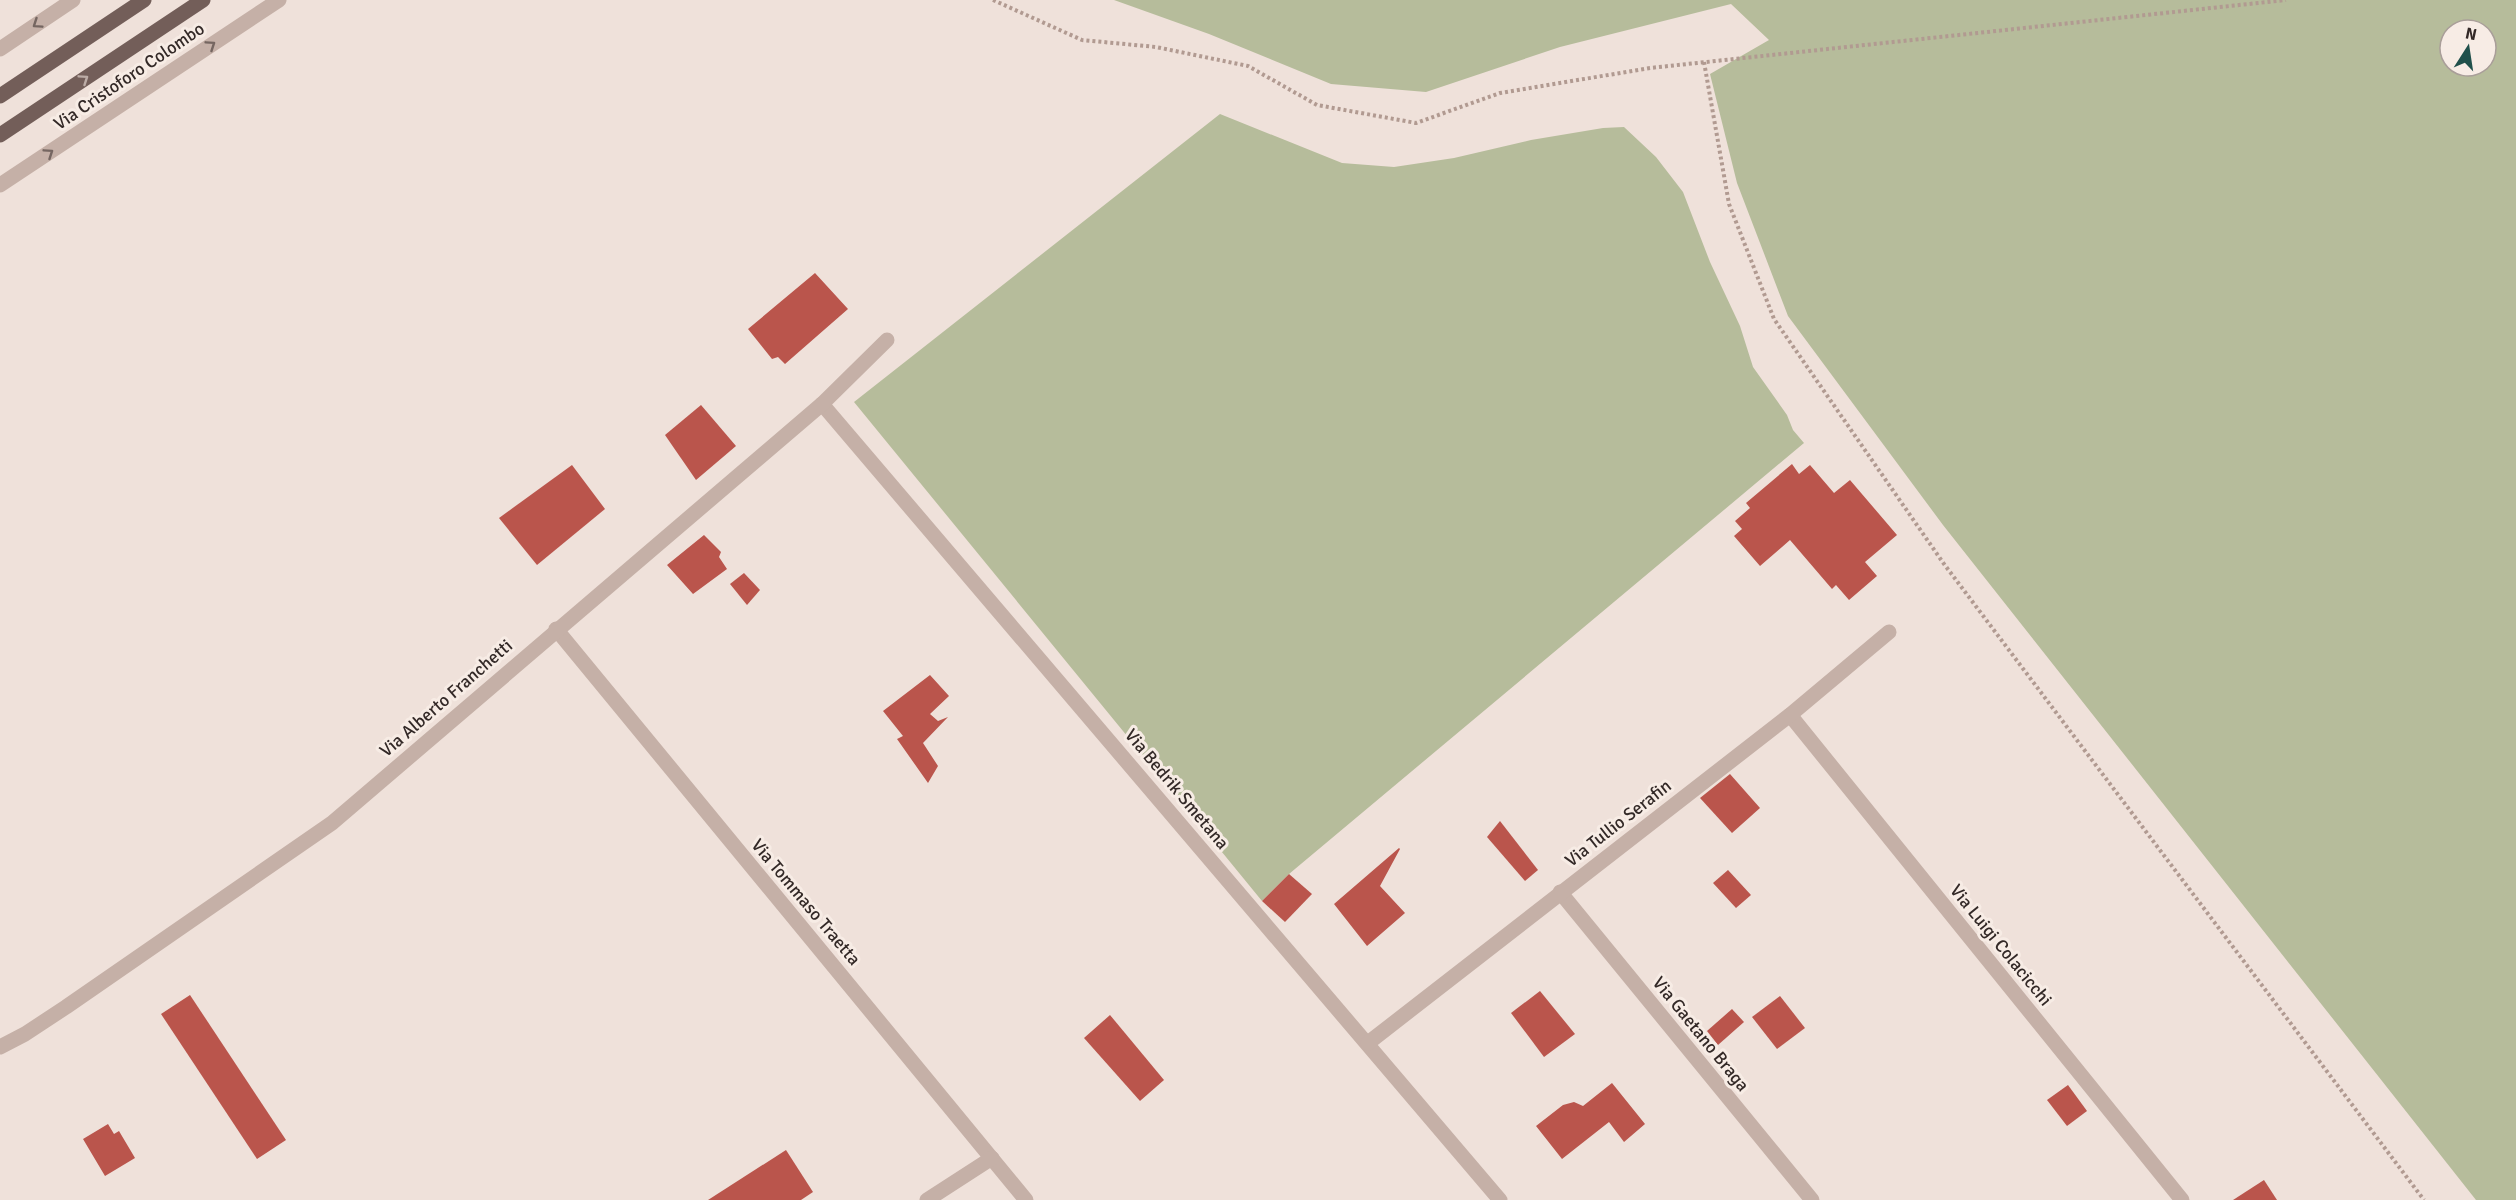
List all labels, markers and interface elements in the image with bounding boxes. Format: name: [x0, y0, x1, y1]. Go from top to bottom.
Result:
one-way arrow: [32, 17, 43, 28]
street label: Via Cristoforo Colombo: [50, 17, 208, 135]
north arrow: [2438, 18, 2498, 78]
text: N: [2463, 23, 2478, 45]
one-way arrow: [204, 41, 215, 52]
one-way arrow: [77, 76, 88, 87]
one-way arrow: [42, 149, 53, 160]
street label: Via Alberto Franchetti: [375, 634, 517, 762]
street label: Via Bedrik Smetana: [1120, 724, 1234, 854]
street label: Via Tullio Serafin: [1560, 775, 1676, 871]
street label: Via Tommaso Traetta: [747, 834, 865, 970]
street label: Via Luigi Colacicchi: [1945, 880, 2057, 1010]
street label: Via Gaetano Braga: [1648, 972, 1754, 1096]

